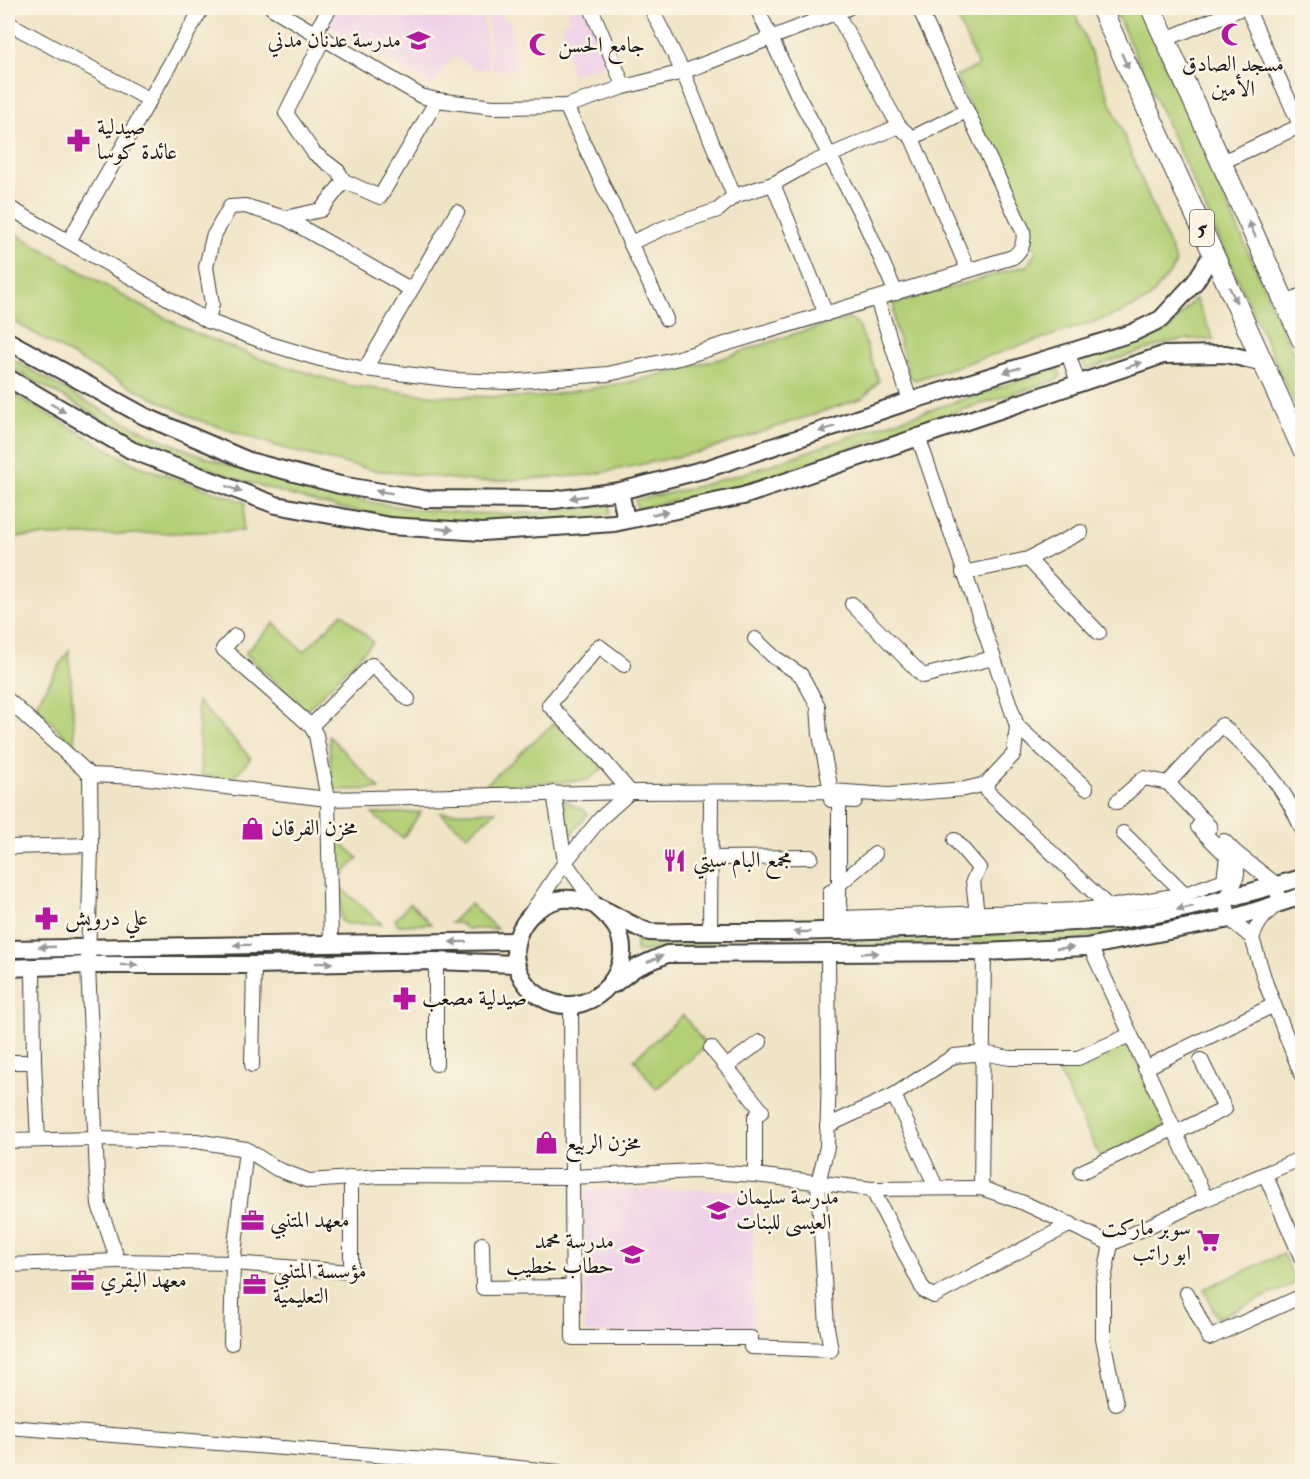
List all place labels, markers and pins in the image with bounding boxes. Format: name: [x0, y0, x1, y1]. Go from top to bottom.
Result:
mosque icon: مسجد الصادق الأمين: [1220, 22, 1246, 48]
place label: مدرسة عدنان مدني: [267, 26, 401, 58]
school or university icon: مدرسة عدنان مدني: [406, 27, 432, 53]
place label: جامع الحسن: [558, 31, 645, 64]
mosque icon: جامع الحسن: [527, 32, 553, 58]
place label: مسجد الصادق الأمين: [1182, 50, 1284, 103]
place label: صيدلية عائدة كوسا: [97, 113, 177, 166]
pharmacy icon: صيدلية عائدة كوسا: [66, 127, 92, 153]
place label: مخزن الفرقان: [271, 814, 358, 842]
shop icon: مخزن الفرقان: [240, 815, 266, 841]
place label: مجمع البام سيتي: [693, 846, 792, 880]
restaurant icon: مجمع البام سيتي: [662, 847, 688, 873]
place label: علي درويش: [65, 904, 148, 939]
pharmacy icon: علي درويش: [34, 905, 60, 931]
place label: صيدلية مصعب: [422, 984, 527, 1012]
pharmacy icon: صيدلية مصعب: [391, 985, 417, 1011]
place label: مخزن الربيع: [565, 1129, 642, 1162]
shop icon: مخزن الربيع: [534, 1130, 560, 1156]
place label: مدرسة سليمان العيسى للبنات: [736, 1183, 839, 1237]
school or university icon: مدرسة سليمان العيسى للبنات: [705, 1197, 731, 1223]
place label: معهد المتنبي: [270, 1206, 350, 1240]
office icon: معهد المتنبي: [239, 1207, 265, 1233]
place label: سوبر ماركت ابو راتب: [1101, 1214, 1191, 1267]
place label: مدرسة محمد حطاب خطيب: [506, 1227, 614, 1280]
supermarket icon: سوبر ماركت ابو راتب: [1196, 1228, 1222, 1254]
school or university icon: مدرسة محمد حطاب خطيب: [619, 1241, 645, 1267]
place label: مؤسسة المتنبي التعليمية: [273, 1257, 366, 1310]
place label: معهد البقري: [100, 1266, 187, 1297]
office icon: معهد البقري: [69, 1267, 95, 1293]
office icon: مؤسسة المتنبي التعليمية: [242, 1271, 268, 1297]

